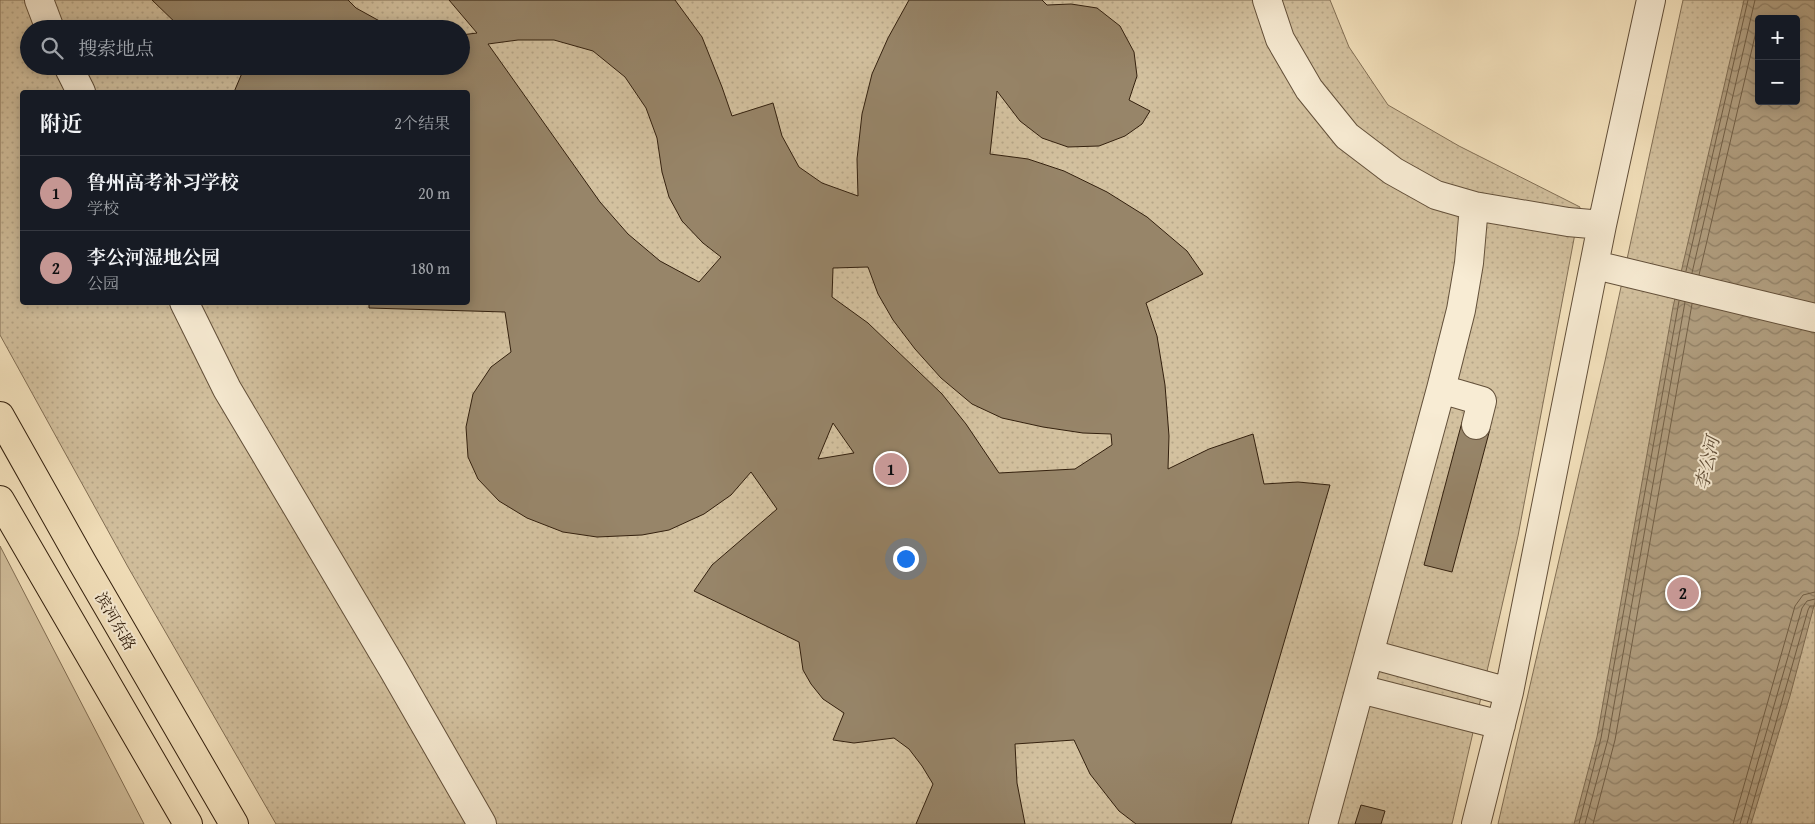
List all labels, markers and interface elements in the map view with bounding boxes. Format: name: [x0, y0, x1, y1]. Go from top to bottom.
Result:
map controls: [1755, 15, 1800, 105]
button: +: [1755, 15, 1800, 60]
search box: [20, 20, 470, 75]
icon: search: [38, 34, 66, 62]
text: 搜索地点: [78, 34, 154, 62]
button: −: [1755, 60, 1800, 105]
text: 附近: [40, 108, 82, 139]
text: 2个结果: [394, 111, 450, 135]
text: 鲁州高考补习学校: [87, 168, 239, 196]
text: 1: [52, 181, 60, 205]
text: 20 m: [418, 181, 450, 205]
text: 学校: [87, 196, 119, 220]
text: 李公河湿地公园: [87, 243, 220, 271]
text: 2: [52, 256, 60, 280]
text: 180 m: [410, 256, 450, 280]
text: 公园: [87, 271, 119, 295]
water label: 李公河: [1688, 431, 1727, 492]
pin: 1: [875, 450, 907, 488]
your location: [893, 546, 919, 572]
pin: 2: [1667, 574, 1699, 612]
street label: 滨河东路: [90, 587, 142, 655]

